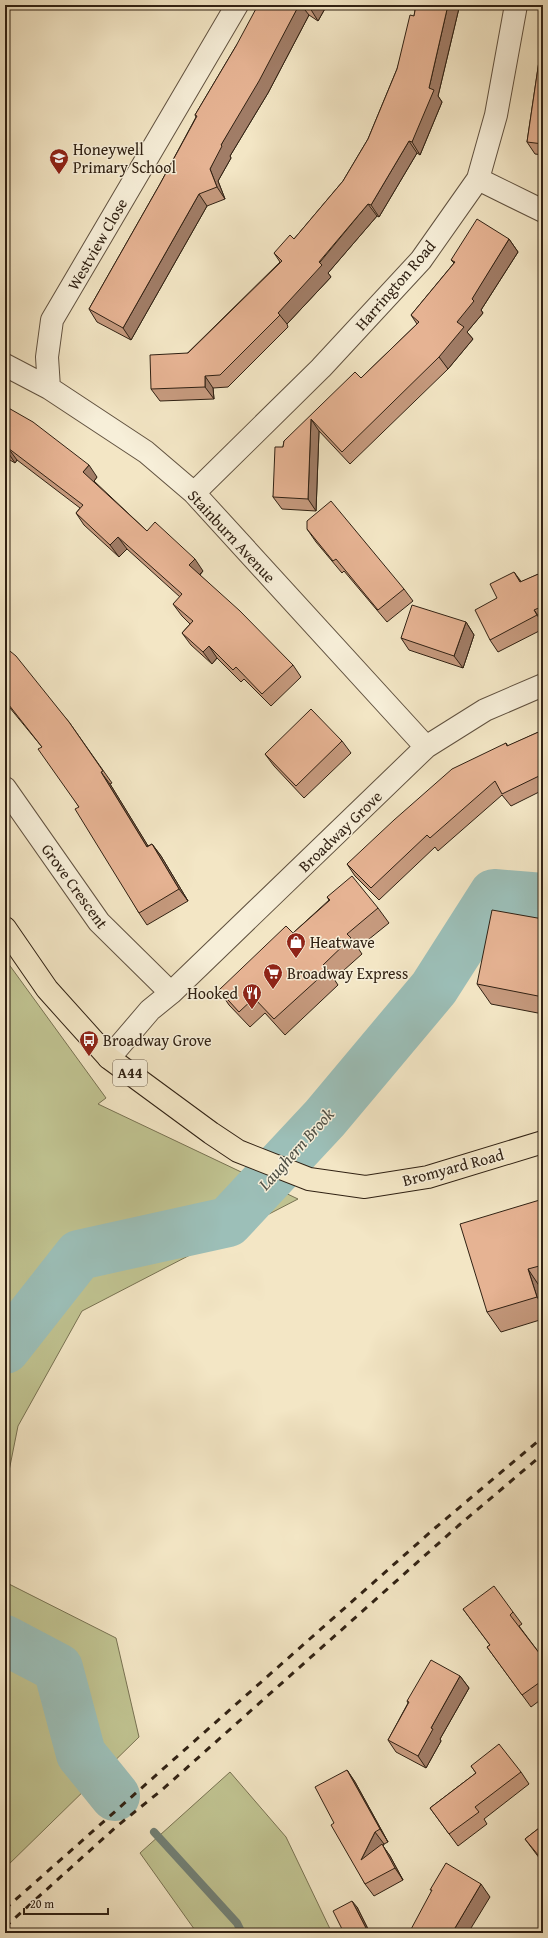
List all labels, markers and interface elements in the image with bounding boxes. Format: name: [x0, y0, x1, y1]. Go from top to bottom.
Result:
place label: Honeywell Primary School: [73, 137, 176, 179]
school or university icon: Honeywell Primary School: [48, 147, 70, 175]
street label: Westview Close: [61, 194, 133, 294]
street label: Harrington Road: [349, 234, 441, 335]
street label: Stainburn Avenue: [182, 484, 282, 588]
street label: Broadway Grove: [293, 785, 387, 877]
street label: Grove Crescent: [36, 838, 114, 934]
place label: Heatwave: [310, 930, 375, 954]
shop icon: Heatwave: [285, 931, 307, 959]
place label: Broadway Express: [287, 961, 408, 985]
supermarket icon: Broadway Express: [262, 962, 284, 990]
place label: Hooked: [187, 981, 238, 1005]
restaurant icon: Hooked: [241, 982, 263, 1010]
place label: Broadway Grove: [103, 1028, 212, 1052]
bus stop icon: Broadway Grove: [78, 1029, 100, 1057]
road number: A44: [113, 1060, 147, 1086]
water label: Laughern Brook: [251, 1102, 340, 1196]
street label: Bromyard Road: [400, 1142, 507, 1192]
scale bar: [24, 1890, 108, 1916]
text: 20 m: [30, 1895, 54, 1912]

